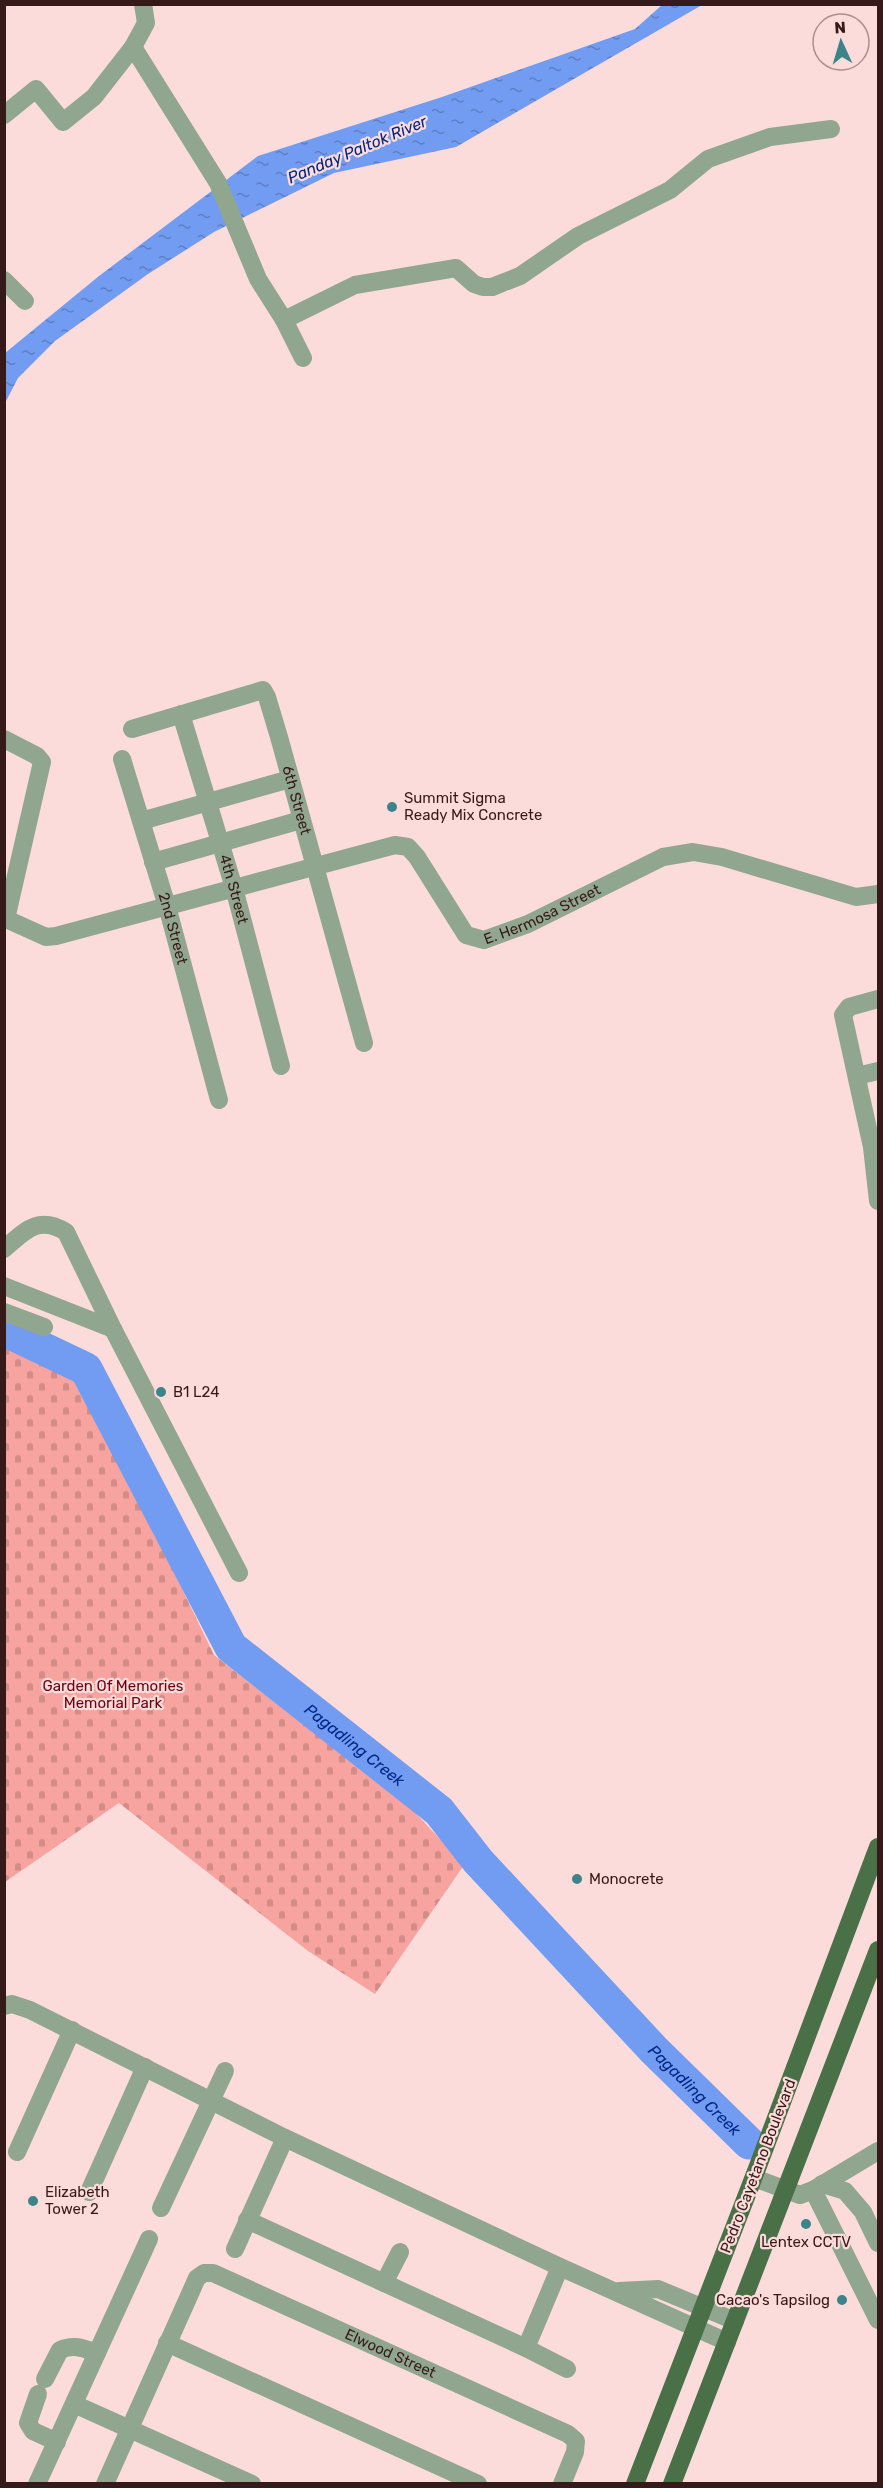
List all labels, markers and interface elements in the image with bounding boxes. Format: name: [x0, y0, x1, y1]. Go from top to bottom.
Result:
north arrow: [811, 12, 871, 72]
text: N: [834, 18, 846, 37]
water label: Panday Paltok River: [285, 111, 431, 187]
street label: 6th Street: [278, 763, 315, 837]
place label: Summit Sigma Ready Mix Concrete: [404, 789, 542, 824]
marker: Summit Sigma Ready Mix Concrete: [385, 800, 399, 814]
street label: 4th Street: [215, 852, 252, 926]
street label: E. Hermosa Street: [481, 880, 604, 948]
street label: 2nd Street: [154, 890, 191, 967]
place label: B1 L24: [173, 1383, 220, 1401]
marker: B1 L24: [154, 1385, 168, 1399]
park label: Garden Of Memories Memorial Park: [42, 1677, 184, 1712]
water label: Pagadling Creek: [301, 1700, 409, 1791]
place label: Monocrete: [589, 1870, 664, 1888]
marker: Monocrete: [570, 1872, 584, 1886]
water label: Pagadling Creek: [644, 2041, 745, 2140]
street label: Pedro Cayetano Boulevard: [716, 2076, 800, 2256]
place label: Elizabeth Tower 2: [45, 2183, 110, 2218]
marker: Elizabeth Tower 2: [26, 2194, 40, 2208]
marker: Lentex CCTV: [799, 2217, 813, 2231]
place label: Lentex CCTV: [761, 2233, 851, 2251]
place label: Cacao's Tapsilog: [716, 2291, 830, 2309]
marker: Cacao's Tapsilog: [835, 2293, 849, 2307]
street label: Elwood Street: [342, 2325, 439, 2382]

